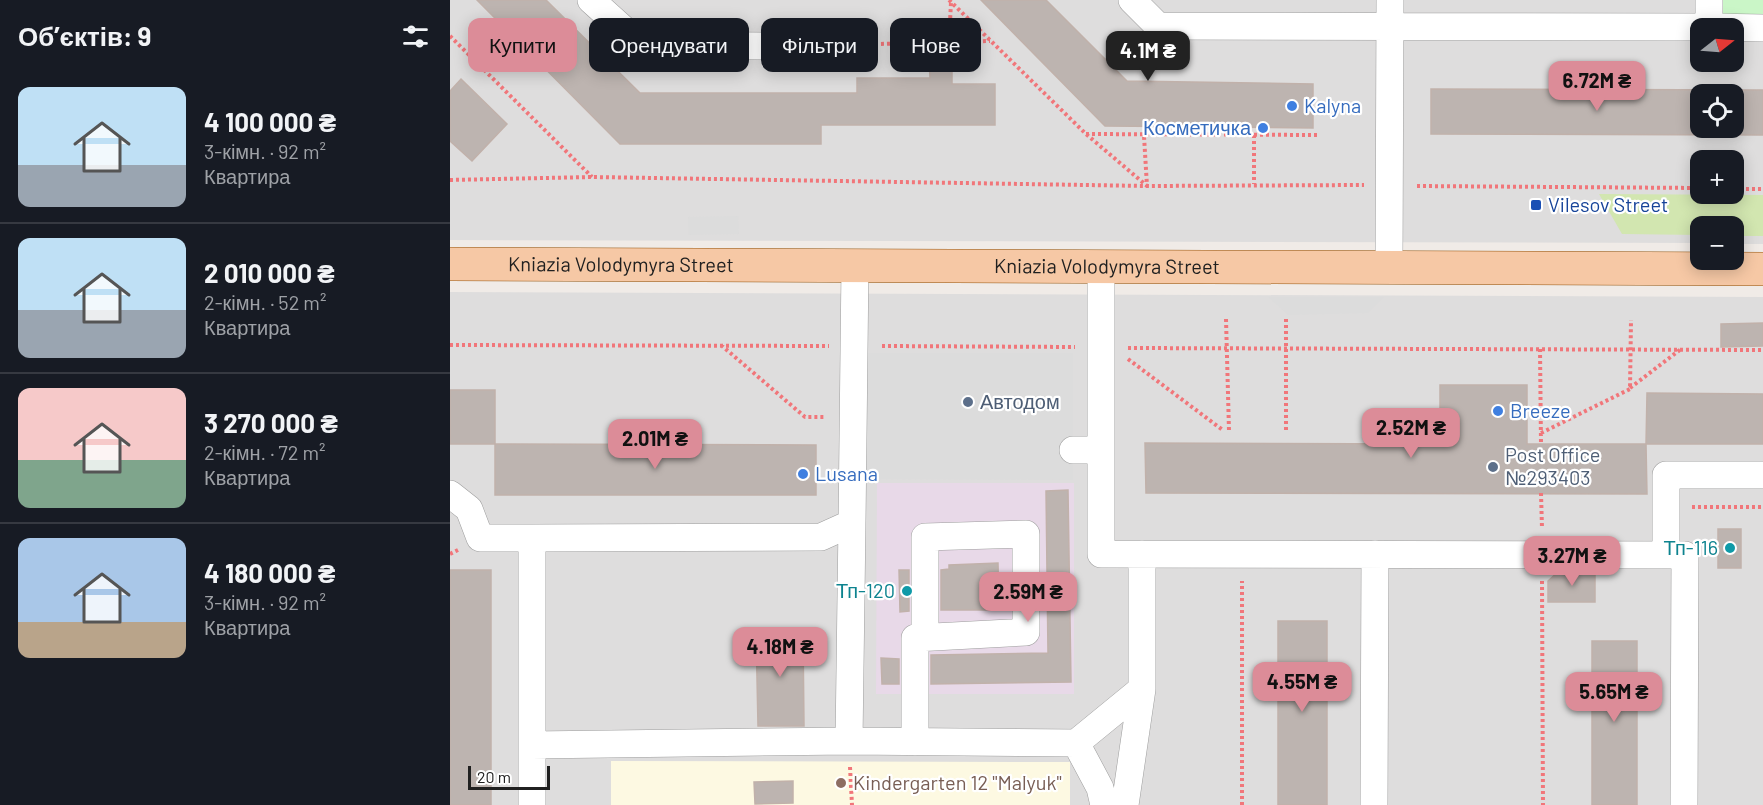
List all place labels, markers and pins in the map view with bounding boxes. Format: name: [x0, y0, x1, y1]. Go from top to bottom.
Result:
pin: 4.1M ₴: [1099, 31, 1197, 82]
pin: 6.72M ₴: [1542, 61, 1652, 112]
place label: Kalyna: [1304, 93, 1361, 117]
marker: Kalyna: [1285, 99, 1299, 113]
place label: Косметичка: [1143, 115, 1252, 139]
marker: Косметичка: [1256, 121, 1270, 135]
place label: Vilesov Street: [1548, 192, 1668, 216]
marker: Vilesov Street: [1529, 198, 1543, 212]
place label: Автодом: [980, 389, 1060, 413]
marker: Автодом: [961, 395, 975, 409]
place label: Breeze: [1510, 398, 1571, 422]
marker: Breeze: [1491, 404, 1505, 418]
pin: 2.52M ₴: [1356, 408, 1466, 459]
pin: 2.01M ₴: [600, 419, 710, 470]
place label: Post Office №293403: [1505, 442, 1600, 489]
marker: Post Office №293403: [1486, 460, 1500, 474]
place label: Lusana: [815, 461, 878, 485]
marker: Lusana: [796, 467, 810, 481]
place label: Тп-116: [1664, 535, 1718, 559]
pin: 3.27M ₴: [1517, 536, 1627, 587]
marker: Тп-116: [1723, 541, 1737, 555]
pin: 2.59M ₴: [973, 572, 1083, 623]
place label: Тп-120: [836, 578, 895, 602]
marker: Тп-120: [900, 584, 914, 598]
pin: 4.18M ₴: [725, 627, 835, 678]
pin: 4.55M ₴: [1247, 662, 1357, 713]
pin: 5.65M ₴: [1559, 672, 1669, 723]
place label: Kindergarten 12 "Malyuk": [853, 770, 1062, 794]
marker: Kindergarten 12 "Malyuk": [834, 776, 848, 790]

